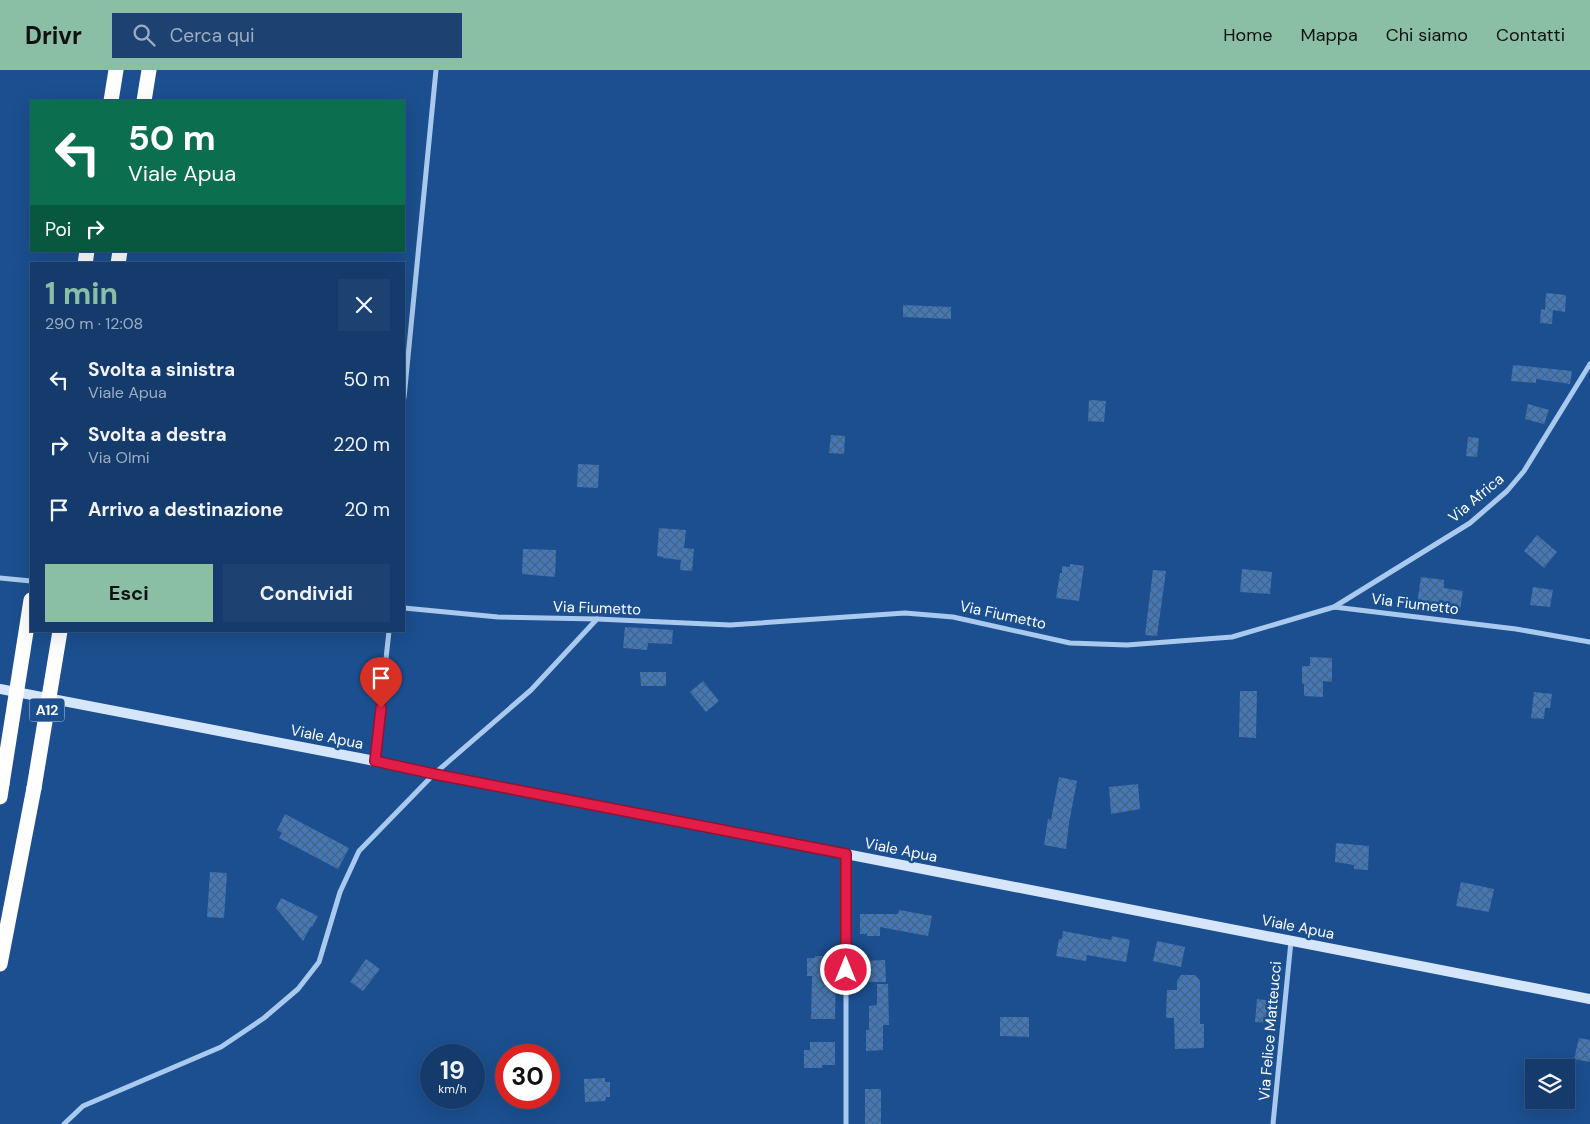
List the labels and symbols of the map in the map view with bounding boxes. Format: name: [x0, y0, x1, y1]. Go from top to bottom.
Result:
street label: Via Africa: [1444, 469, 1508, 527]
street label: Via Fiumetto: [1370, 589, 1460, 619]
street label: Via Fiumetto: [553, 596, 641, 620]
street label: Via Fiumetto: [958, 596, 1048, 634]
pin: [360, 657, 402, 708]
road number: A12: [30, 698, 64, 722]
street label: Viale Apua: [289, 720, 365, 754]
street label: Viale Apua: [863, 833, 939, 867]
street label: Viale Apua: [1260, 910, 1336, 944]
position arrow: [819, 943, 871, 995]
street label: Via Felice Matteucci: [1254, 960, 1286, 1102]
speed limit sign: 30: [495, 1044, 560, 1109]

